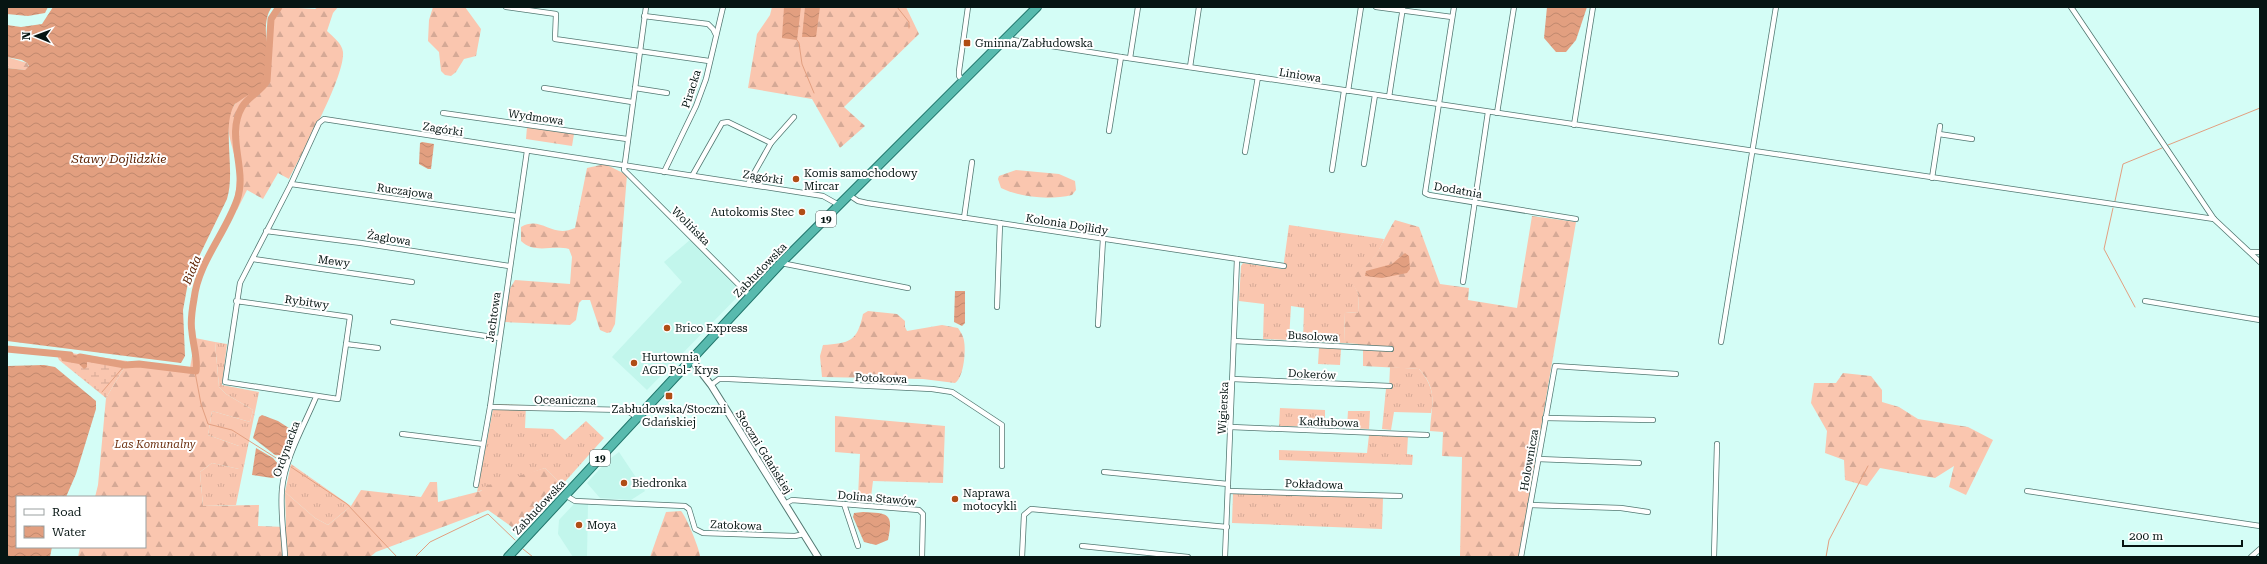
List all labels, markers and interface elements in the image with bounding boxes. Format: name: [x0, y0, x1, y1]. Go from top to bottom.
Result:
north arrow: [16, 16, 56, 56]
text: N: [20, 31, 33, 40]
place label: Gminna/Zabłudowska: [975, 37, 1093, 50]
marker: Gminna/Zabłudowska: [962, 38, 972, 48]
street label: Liniowa: [1278, 66, 1322, 85]
street label: Piracka: [679, 68, 704, 110]
street label: Wydmowa: [507, 107, 564, 128]
street label: Zagórki: [422, 120, 464, 139]
water label: Stawy Dojlidzkie: [71, 152, 166, 166]
place label: Komis samochodowy Mircar: [804, 167, 918, 193]
street label: Zagórki: [742, 168, 784, 187]
marker: Komis samochodowy Mircar: [791, 174, 801, 184]
street label: Dodatnia: [1433, 180, 1483, 201]
street label: Ruczajowa: [376, 181, 434, 202]
street label: Wolińska: [669, 204, 713, 248]
place label: Autokomis Stec: [711, 206, 794, 219]
marker: Autokomis Stec: [797, 207, 807, 217]
road number: 19: [816, 211, 836, 227]
street label: Kolonia Dojlidy: [1025, 212, 1109, 237]
street label: Żaglowa: [366, 228, 412, 248]
street label: Zabłudowska: [731, 240, 790, 300]
water label: Biała: [180, 253, 204, 287]
street label: Mewy: [317, 253, 351, 270]
street label: Jachtowa: [484, 291, 503, 343]
street label: Rybitwy: [284, 293, 330, 312]
place label: Brico Express: [675, 322, 748, 335]
marker: Brico Express: [662, 323, 672, 333]
street label: Busolowa: [1287, 329, 1339, 344]
place label: Hurtownia AGD Pol- Krys: [642, 351, 718, 377]
marker: Hurtownia AGD Pol- Krys: [629, 358, 639, 368]
street label: Dokerów: [1288, 367, 1337, 382]
street label: Potokowa: [855, 371, 907, 386]
street label: Wigierska: [1216, 381, 1231, 435]
marker: Zabłudowska/Stoczni Gdańskiej: [664, 391, 674, 401]
street label: Oceaniczna: [534, 393, 596, 408]
place label: Zabłudowska/Stoczni Gdańskiej: [612, 403, 727, 429]
street label: Stoczni Gdańskiej: [733, 408, 795, 496]
street label: Kadłubowa: [1299, 415, 1359, 430]
street label: Ordynacka: [270, 419, 303, 479]
street label: Holownicza: [1518, 428, 1541, 492]
park label: Las Komunalny: [114, 438, 196, 451]
road number: 19: [590, 450, 610, 466]
street label: Zabłudowska: [510, 477, 568, 538]
place label: Biedronka: [632, 477, 687, 490]
street label: Pokładowa: [1285, 477, 1343, 492]
marker: Biedronka: [619, 478, 629, 488]
place label: Naprawa motocykli: [963, 487, 1017, 513]
street label: Dolina Stawów: [837, 489, 918, 509]
marker: Naprawa motocykli: [950, 494, 960, 504]
legend: [16, 496, 146, 548]
text: Road: [52, 505, 82, 519]
street label: Zatokowa: [710, 518, 762, 533]
place label: Moya: [587, 519, 616, 532]
marker: Moya: [574, 520, 584, 530]
scale bar: [2123, 522, 2242, 548]
text: Water: [52, 525, 86, 539]
text: 200 m: [2129, 529, 2163, 543]

